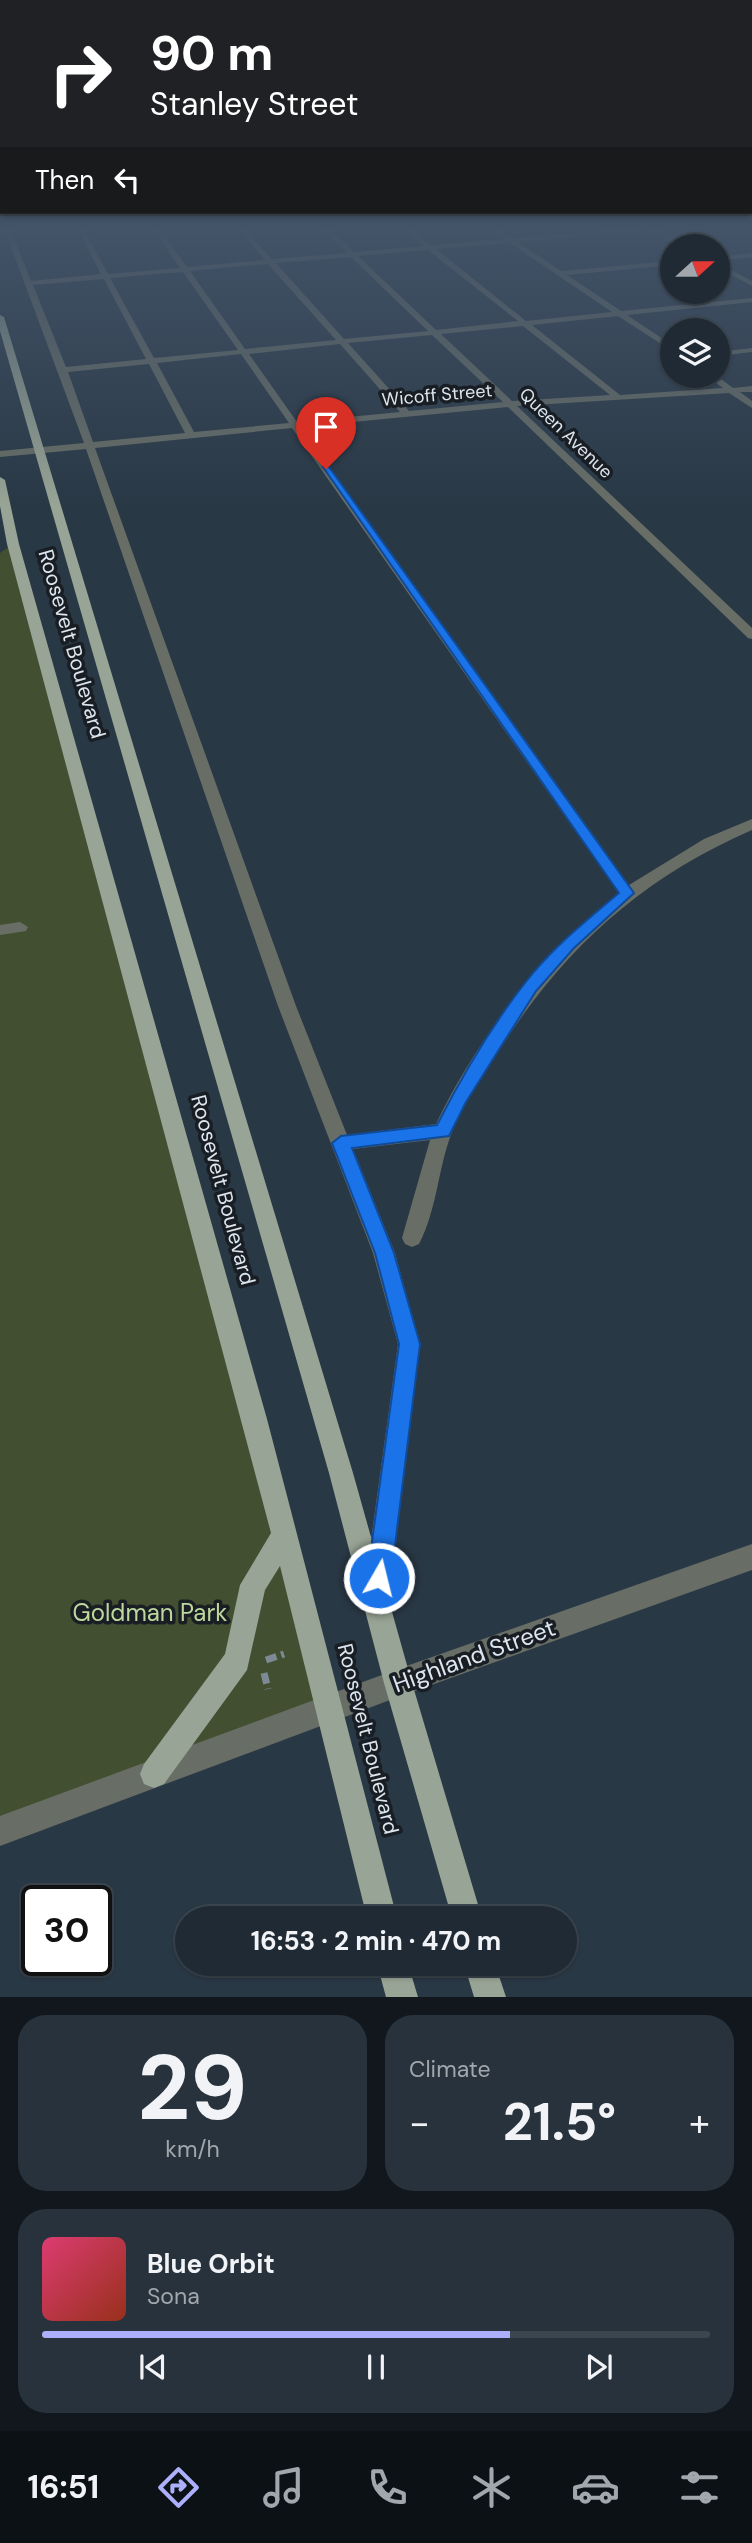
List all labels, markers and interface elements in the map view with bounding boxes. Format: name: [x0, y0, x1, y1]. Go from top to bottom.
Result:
text: 90 m: [150, 21, 273, 85]
icon: right: [35, 28, 126, 119]
text: Stanley Street: [150, 83, 359, 125]
icon: left: [108, 161, 146, 199]
text: Then: [35, 163, 94, 197]
north arrow: [660, 234, 730, 304]
map controls: [660, 234, 730, 388]
button: layers: [660, 318, 730, 388]
street label: Wicoff Street: [381, 378, 493, 412]
street label: Queen Avenue: [514, 382, 618, 484]
pin: [296, 397, 356, 469]
icon: arrive: [307, 408, 345, 446]
street label: Roosevelt Boulevard: [32, 546, 112, 742]
street label: Roosevelt Boulevard: [184, 1092, 262, 1288]
position arrow: [342, 1541, 416, 1615]
park label: Goldman Park: [73, 1597, 227, 1628]
street label: Highland Street: [388, 1612, 559, 1699]
street label: Roosevelt Boulevard: [331, 1641, 405, 1837]
speed limit sign: 30: [21, 1885, 112, 1976]
text: 16:53 · 2 min · 470 m: [251, 1924, 501, 1958]
text: 29: [138, 2029, 247, 2147]
text: Climate: [409, 2054, 491, 2084]
text: 21.5°: [503, 2088, 616, 2156]
text: −: [409, 2098, 430, 2148]
text: +: [689, 2098, 710, 2148]
text: km/h: [165, 2134, 220, 2164]
text: Blue Orbit: [147, 2247, 275, 2281]
text: Sona: [147, 2281, 200, 2311]
icon: previous: [134, 2348, 172, 2386]
icon: pause: [357, 2348, 395, 2386]
icon: next: [580, 2348, 618, 2386]
icon: directions: [154, 2463, 203, 2512]
icon: music: [259, 2463, 308, 2512]
icon: phone: [363, 2463, 412, 2512]
icon: climate: [467, 2463, 516, 2512]
icon: car: [571, 2463, 620, 2512]
icon: filters: [675, 2463, 724, 2512]
text: 16:51: [28, 2466, 99, 2508]

